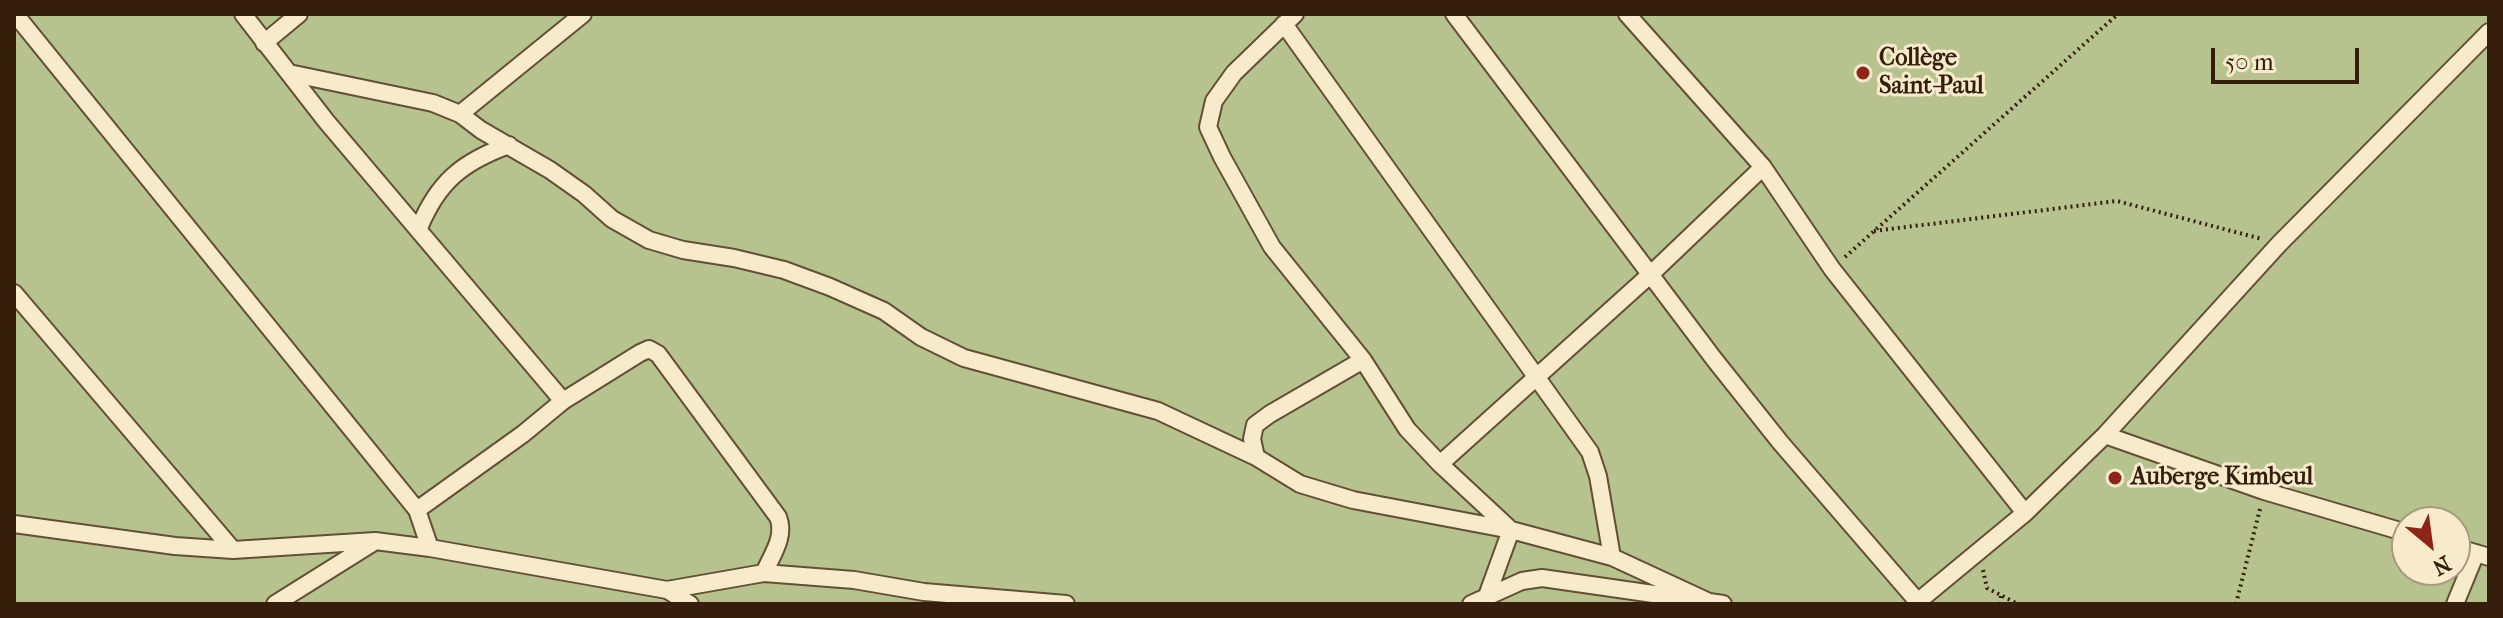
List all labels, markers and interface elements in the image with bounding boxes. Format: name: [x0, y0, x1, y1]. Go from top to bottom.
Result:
scale bar: [2215, 32, 2363, 82]
place label: Collège Saint-Paul: [1879, 45, 1984, 101]
text: 50 m: [2225, 48, 2274, 76]
marker: Collège Saint-Paul: [1854, 64, 1872, 82]
place label: Auberge Kimbeul: [2131, 464, 2313, 492]
marker: Auberge Kimbeul: [2106, 469, 2124, 487]
north arrow: [2391, 506, 2471, 586]
text: N: [2428, 550, 2455, 581]

